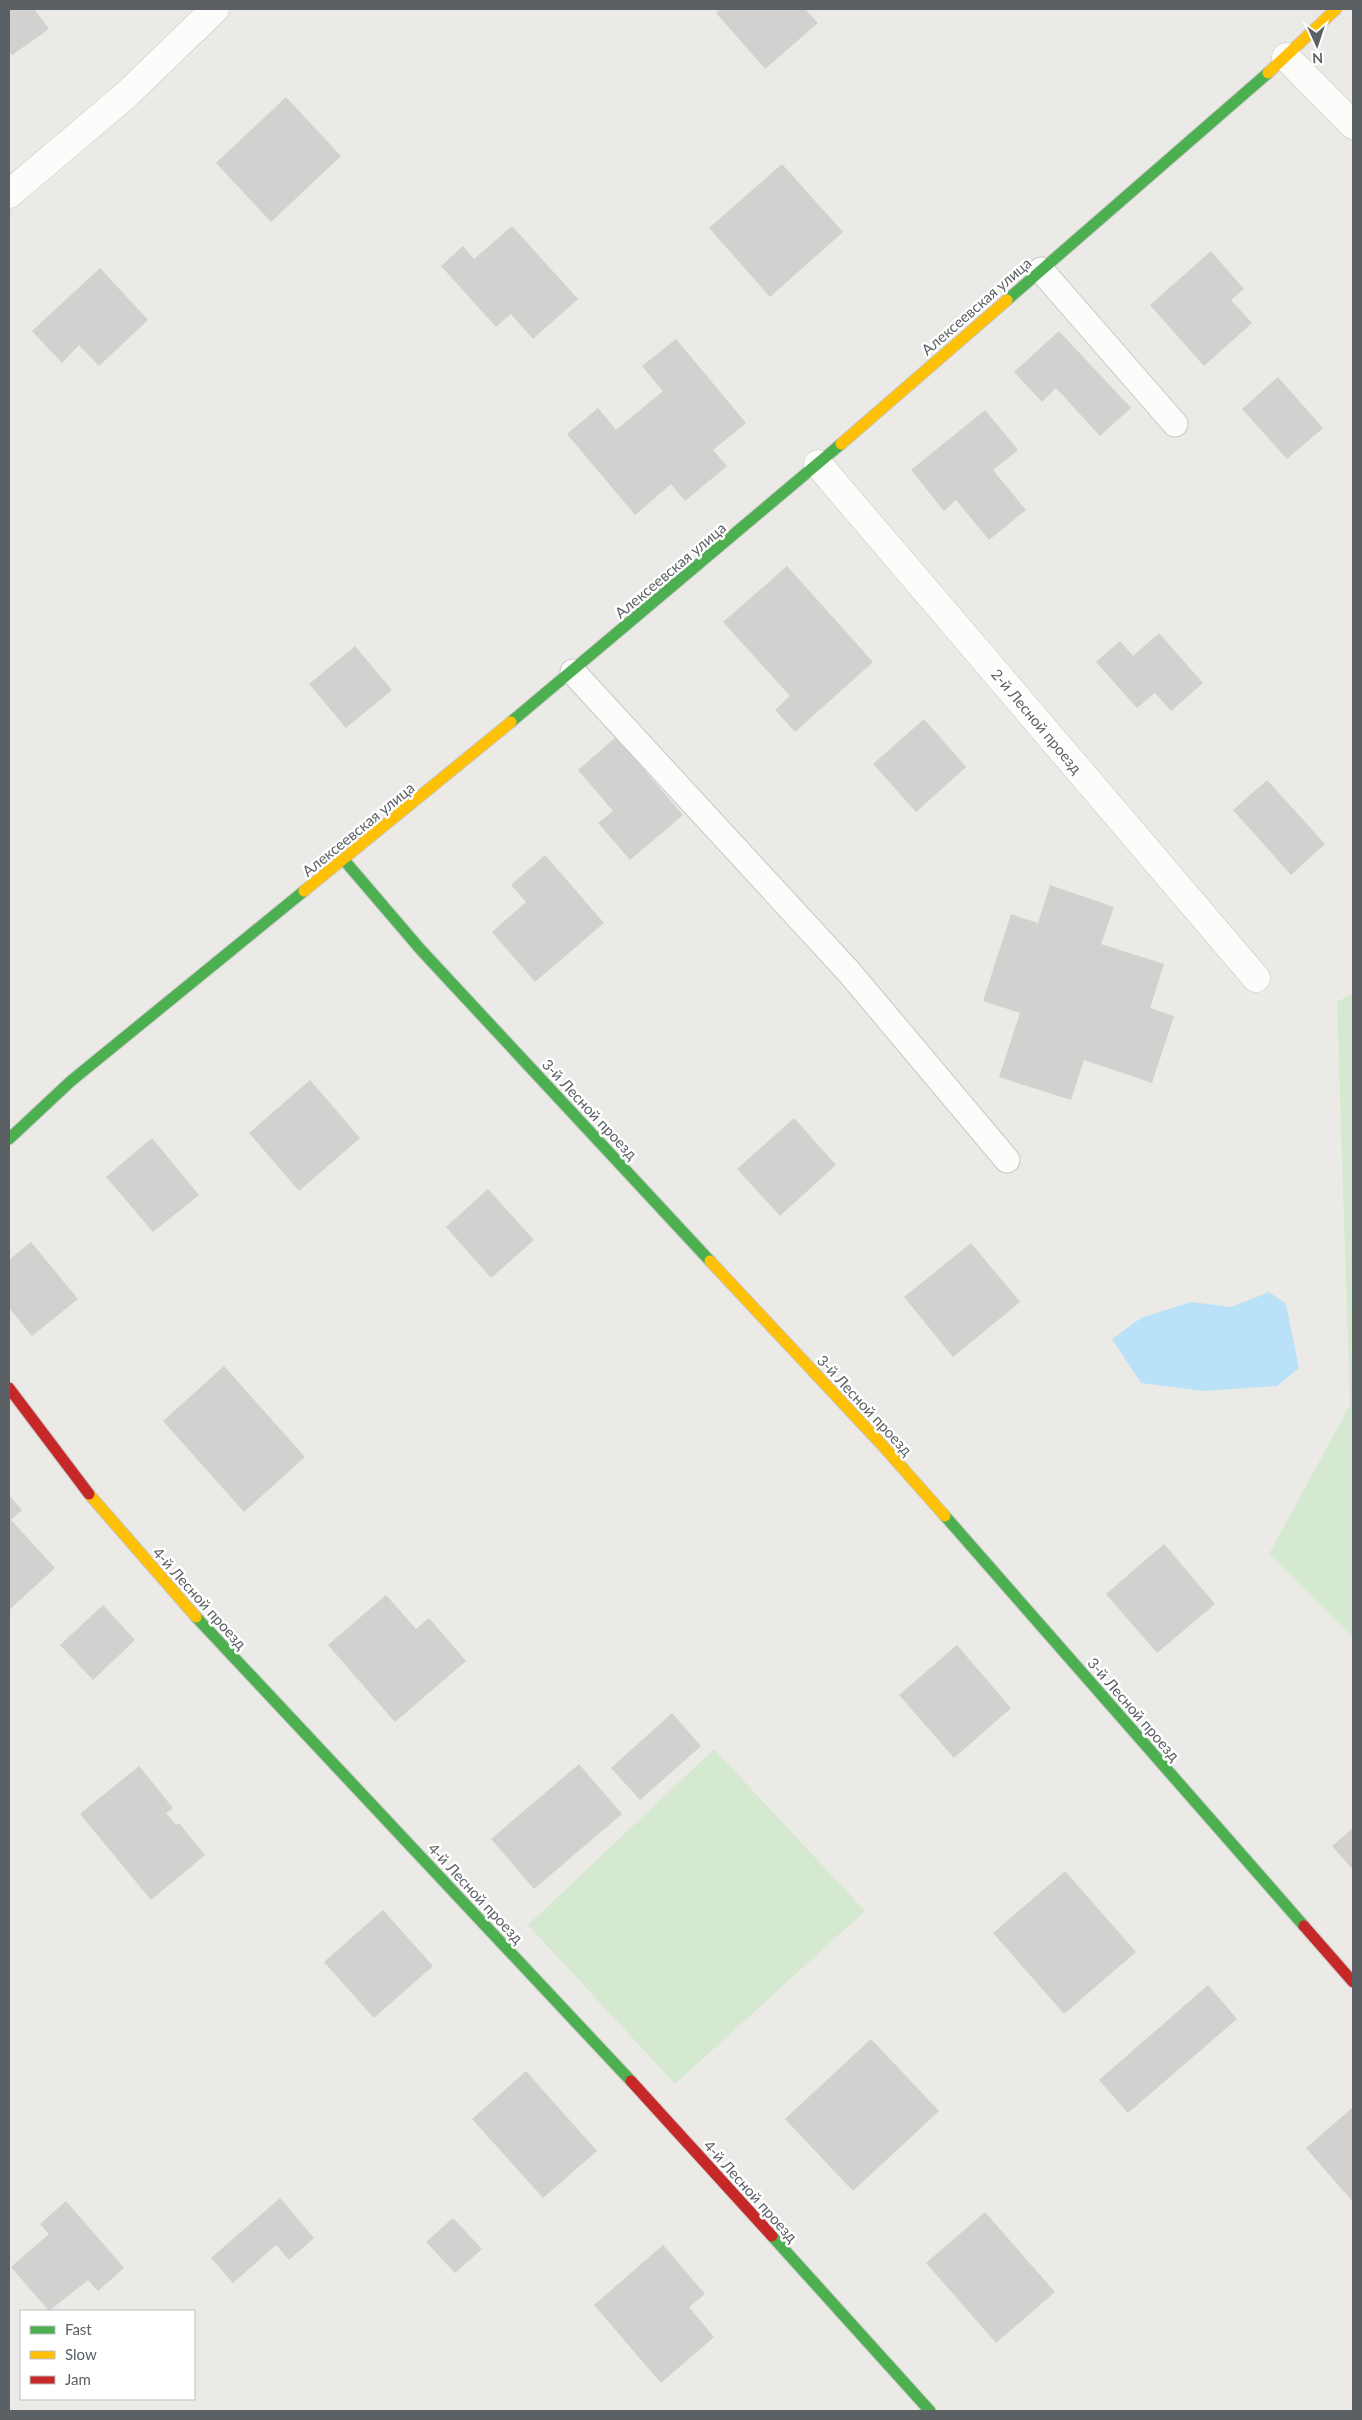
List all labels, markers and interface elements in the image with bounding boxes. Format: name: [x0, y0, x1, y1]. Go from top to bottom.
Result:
north arrow: [1292, 20, 1342, 70]
text: N: [1312, 50, 1324, 67]
street label: Алексеевская улица: [918, 254, 1034, 358]
street label: Алексеевская улица: [611, 518, 729, 622]
street label: 2-й Лесной проезд: [988, 665, 1086, 777]
street label: Алексеевская улица: [298, 778, 418, 880]
street label: 3-й Лесной проезд: [539, 1055, 641, 1163]
street label: 3-й Лесной проезд: [814, 1351, 916, 1459]
street label: 4-й Лесной проезд: [149, 1543, 251, 1653]
street label: 3-й Лесной проезд: [1084, 1654, 1184, 1764]
street label: 4-й Лесной проезд: [425, 1839, 527, 1947]
street label: 4-й Лесной проезд: [700, 2136, 802, 2246]
legend: [20, 2310, 195, 2400]
text: Fast: [65, 2320, 92, 2338]
text: Slow: [65, 2345, 97, 2363]
text: Jam: [65, 2370, 91, 2388]

